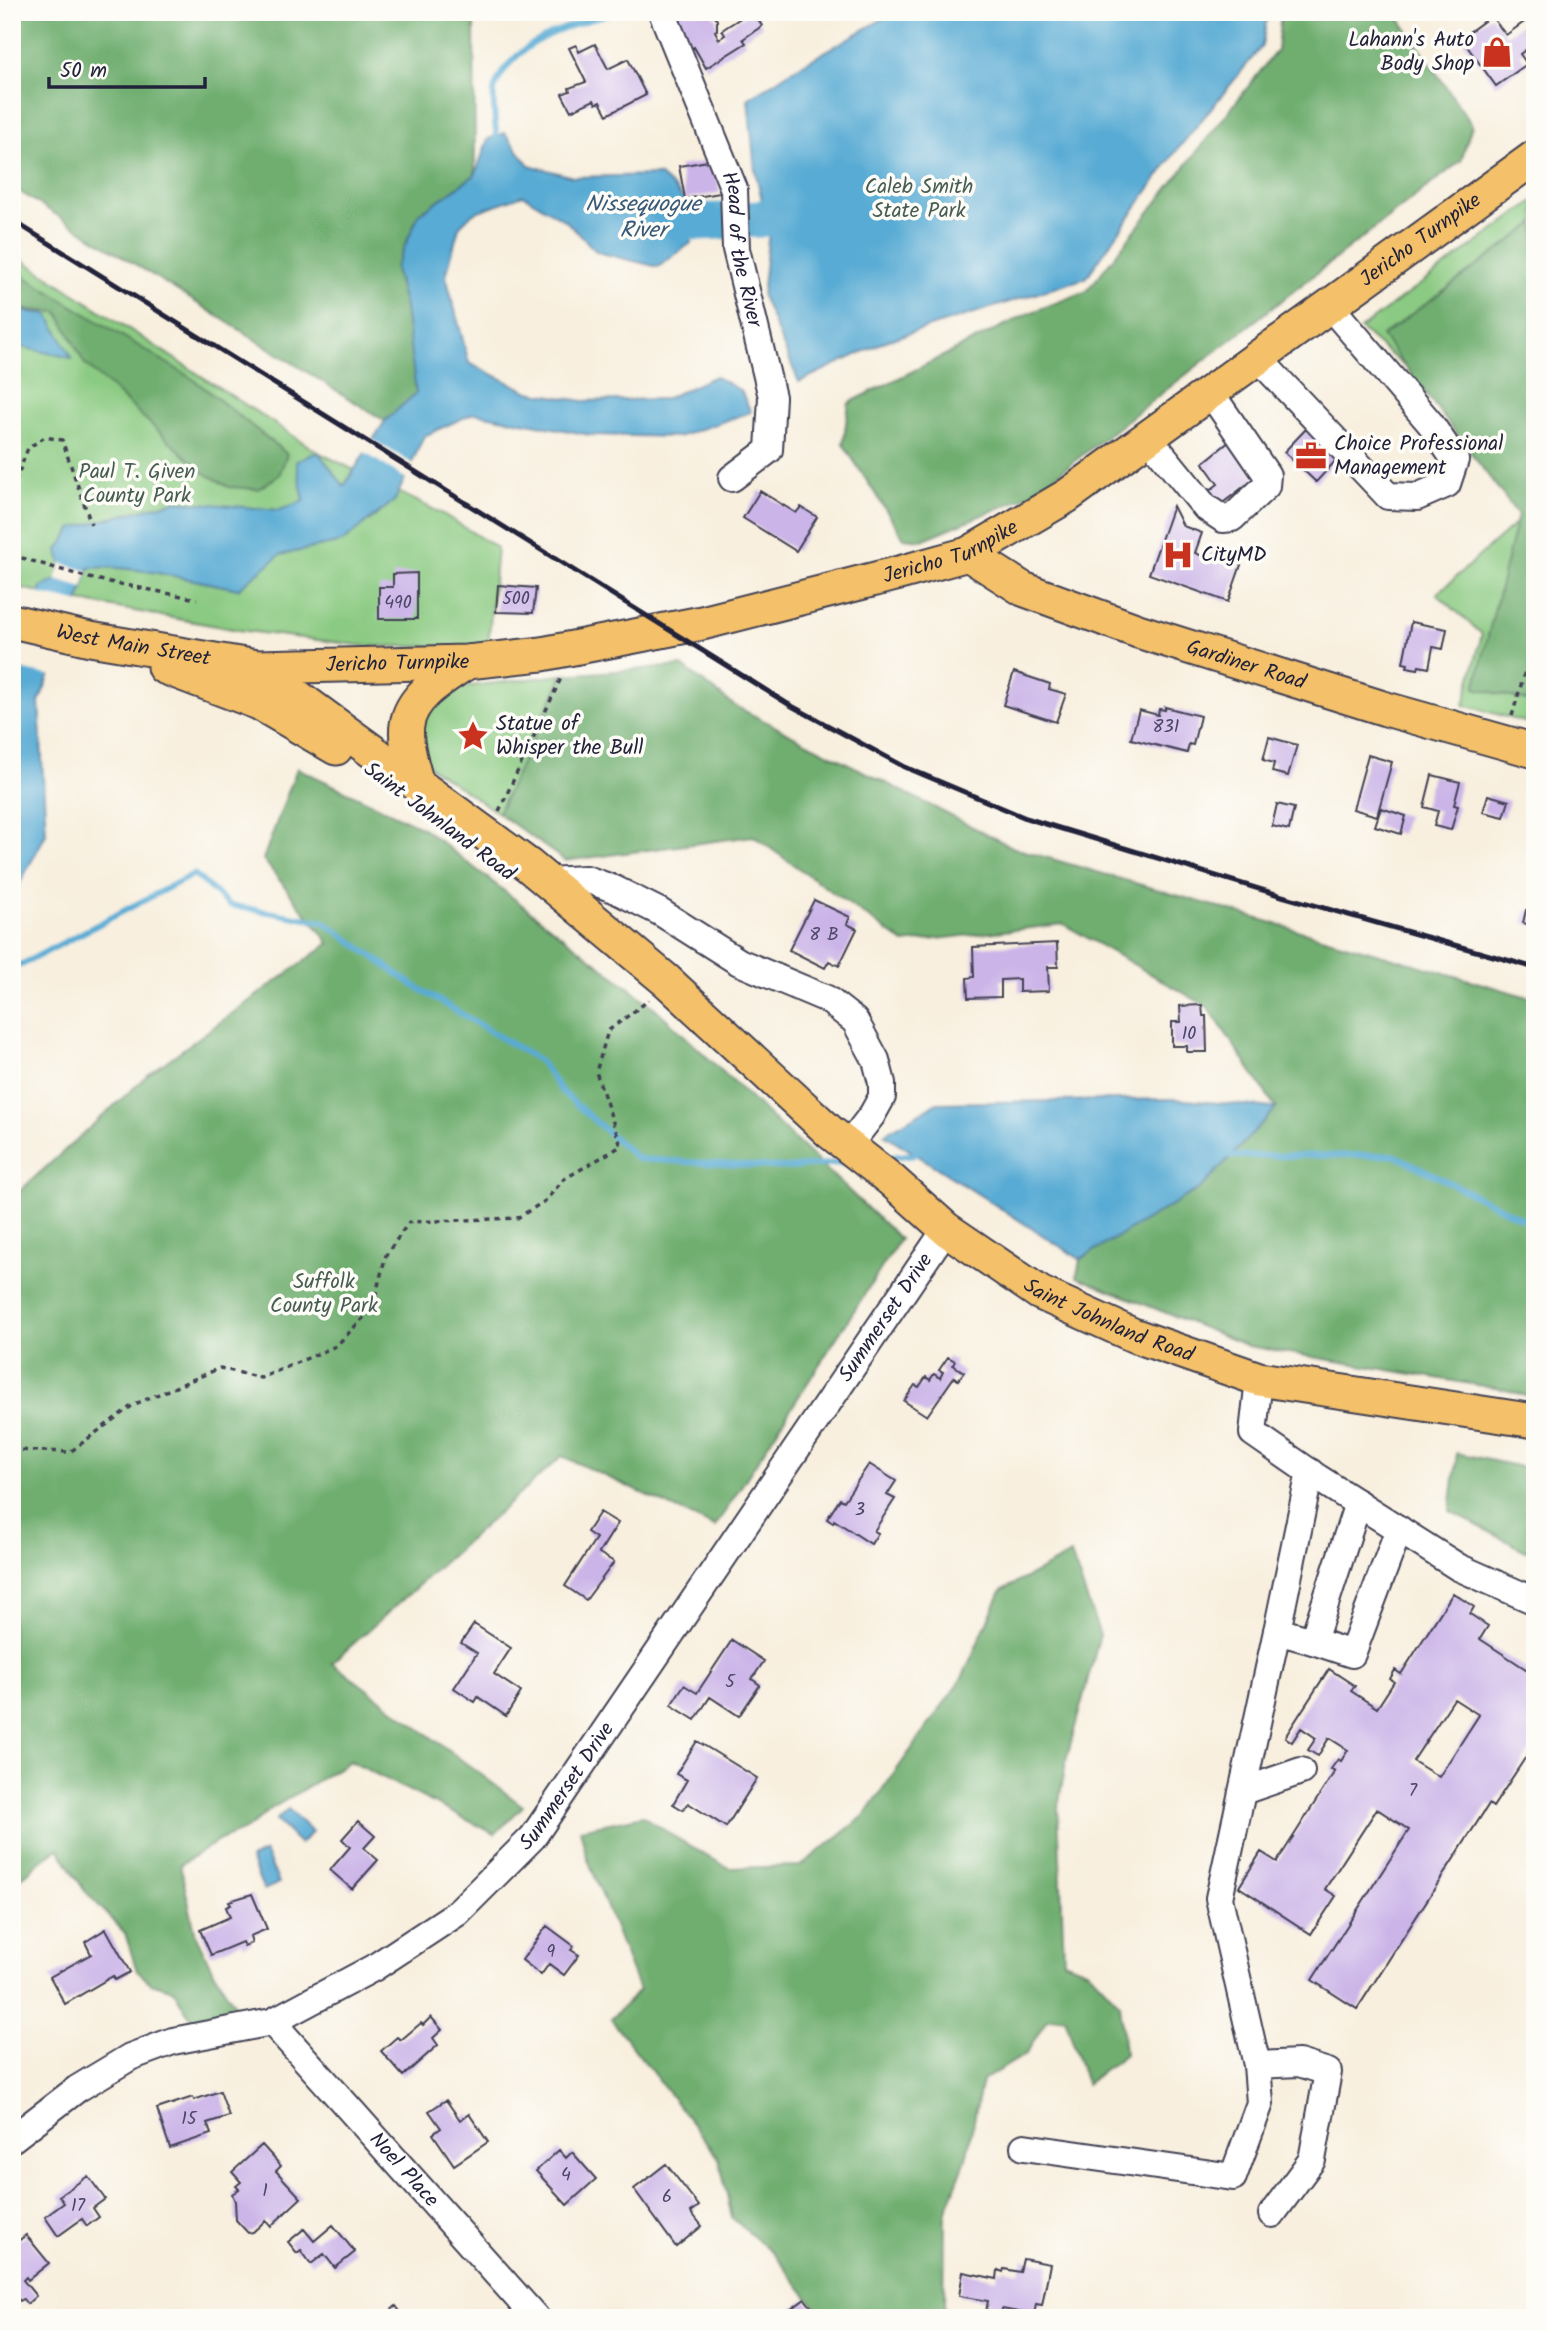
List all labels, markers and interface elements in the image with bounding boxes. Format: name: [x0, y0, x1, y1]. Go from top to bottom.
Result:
place label: Lahann's Auto Body Shop: [1348, 24, 1474, 81]
shop icon: Lahann's Auto Body Shop: [1480, 35, 1514, 69]
scale bar: [49, 46, 205, 90]
text: 50 m: [60, 55, 107, 88]
street label: Head of the River: [712, 166, 771, 332]
park label: Caleb Smith State Park: [865, 171, 973, 228]
street label: Jericho Turnpike: [1353, 184, 1489, 295]
water label: Nissequogue River: [585, 187, 704, 249]
place label: Choice Professional Management: [1334, 428, 1503, 485]
office icon: Choice Professional Management: [1294, 439, 1328, 473]
park label: Paul T. Given County Park: [79, 456, 195, 513]
street label: Jericho Turnpike: [880, 511, 1025, 593]
hospital icon: CityMD: [1161, 538, 1195, 572]
place label: CityMD: [1201, 539, 1267, 572]
house number: 500: [502, 585, 530, 614]
house number: 490: [384, 589, 412, 618]
street label: West Main Street: [53, 615, 214, 676]
street label: Gardiner Road: [1182, 631, 1310, 699]
street label: Jericho Turnpike: [325, 645, 470, 682]
place label: Statue of Whisper the Bull: [496, 708, 644, 765]
house number: 831: [1153, 713, 1179, 742]
place icon: Statue of Whisper the Bull: [456, 719, 490, 753]
street label: Saint Johnland Road: [356, 754, 522, 890]
house number: 8 B: [809, 921, 839, 950]
house number: 10: [1182, 1020, 1196, 1049]
street label: Summerset Drive: [830, 1246, 942, 1389]
park label: Suffolk County Park: [270, 1266, 378, 1323]
street label: Saint Johnland Road: [1016, 1270, 1199, 1372]
house number: 3: [855, 1496, 865, 1525]
house number: 5: [725, 1668, 736, 1697]
street label: Summerset Drive: [511, 1715, 623, 1859]
house number: 7: [1409, 1777, 1418, 1806]
house number: 9: [547, 1938, 556, 1967]
house number: 15: [181, 2105, 198, 2134]
street label: Noel Place: [361, 2124, 447, 2215]
house number: 4: [561, 2161, 571, 2190]
house number: 1: [262, 2177, 268, 2206]
house number: 6: [662, 2183, 672, 2212]
house number: 17: [71, 2192, 86, 2221]

